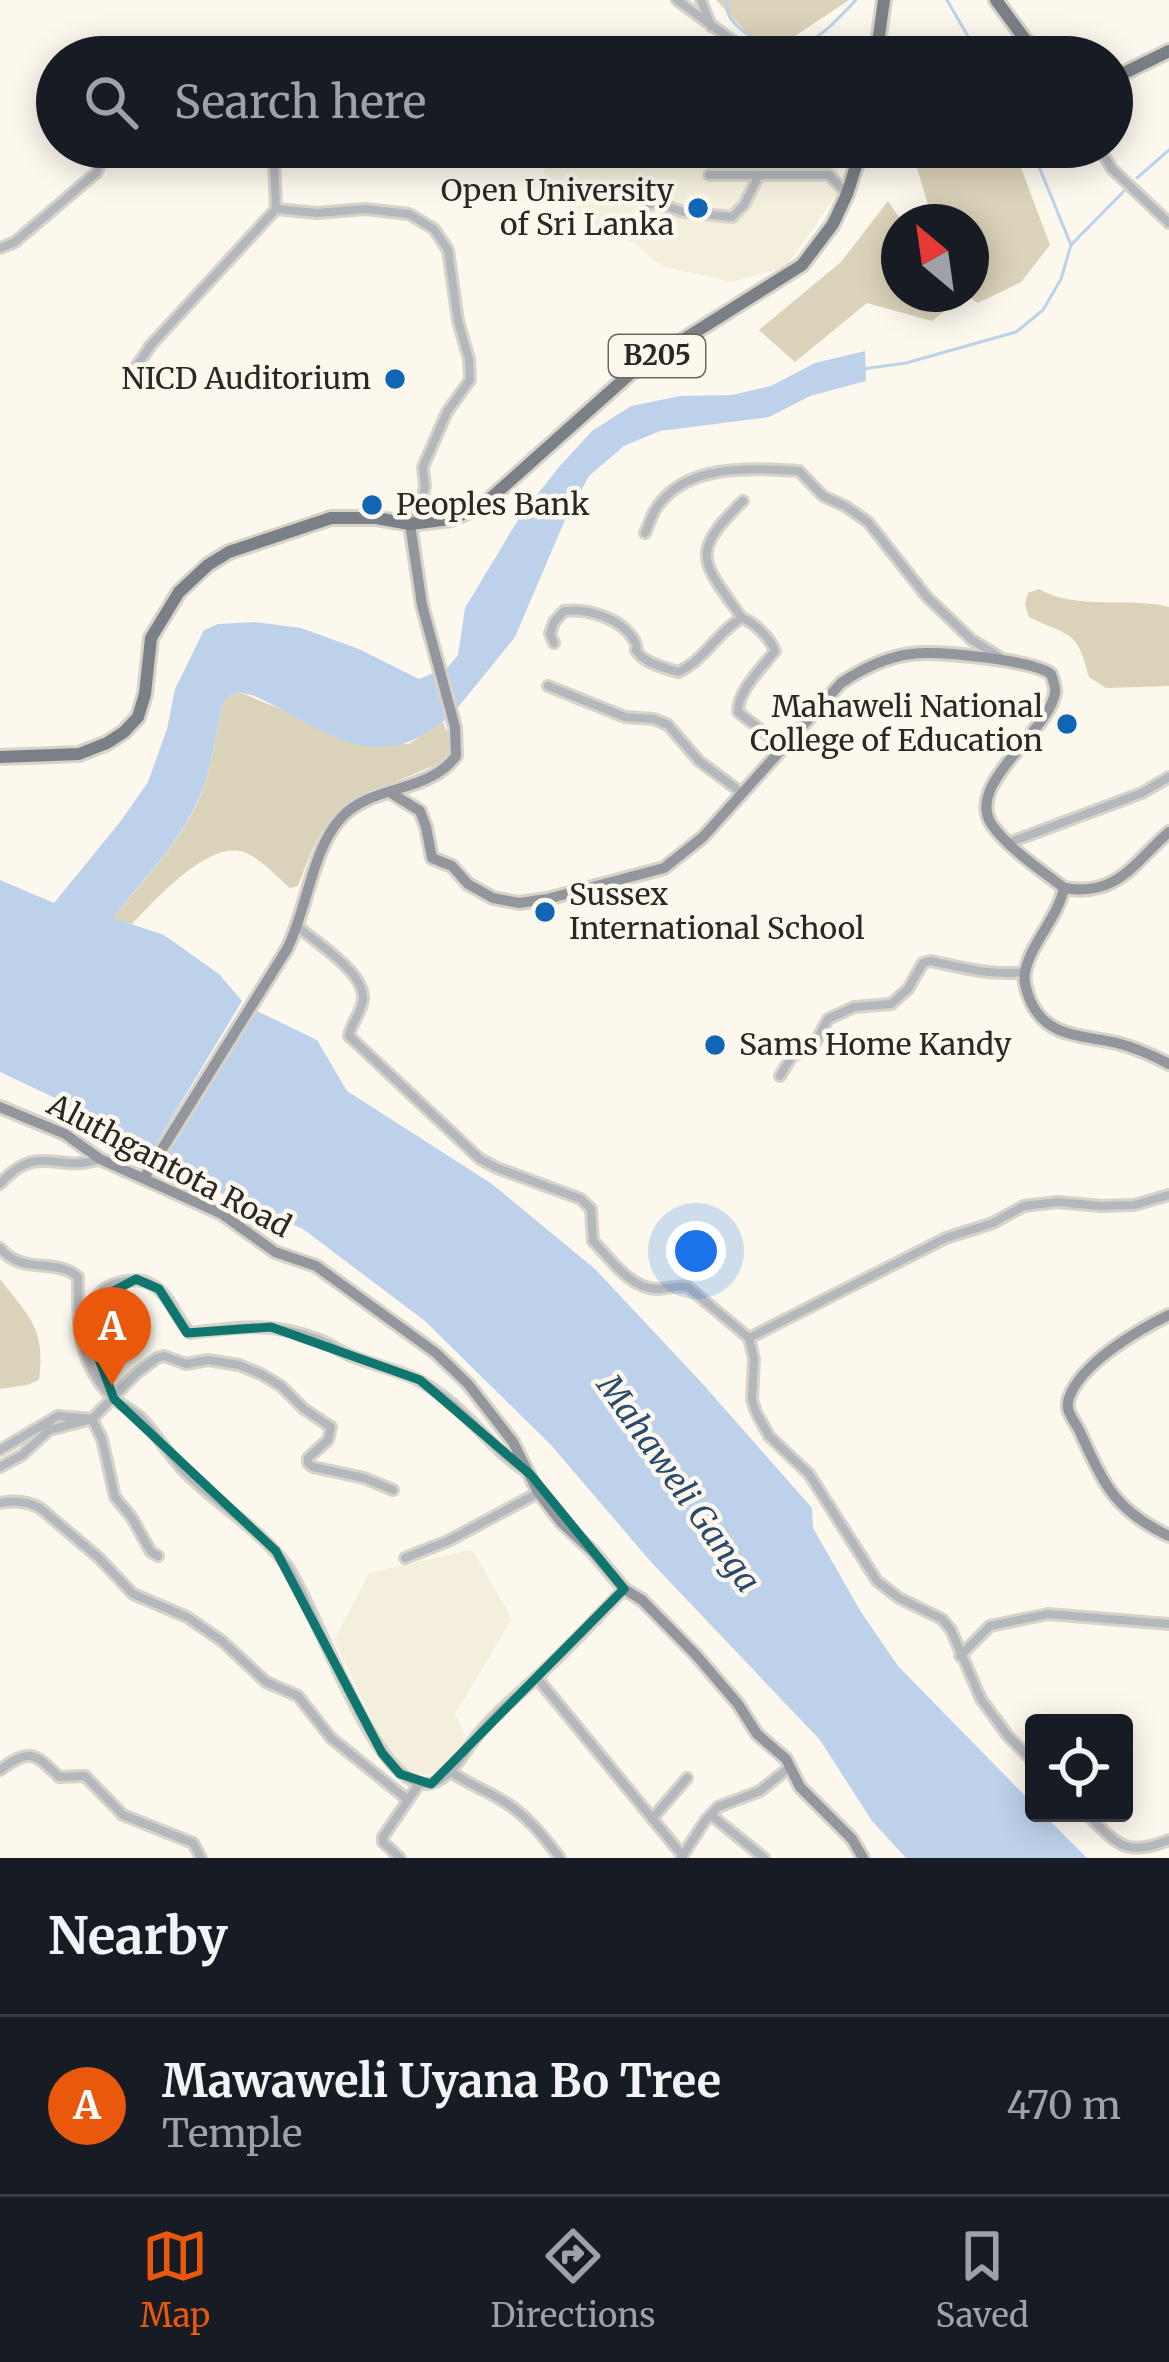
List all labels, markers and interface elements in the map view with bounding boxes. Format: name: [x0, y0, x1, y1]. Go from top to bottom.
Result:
search box: [36, 36, 1133, 168]
icon: search: [78, 69, 144, 135]
text: Search here: [174, 74, 426, 130]
place label: Open University of Sri Lanka: [441, 171, 675, 243]
marker: Open University of Sri Lanka: [685, 195, 711, 221]
north arrow: [881, 204, 989, 312]
road number: B205: [609, 335, 705, 377]
place label: NICD Auditorium: [122, 359, 371, 397]
marker: NICD Auditorium: [382, 366, 408, 392]
place label: Peoples Bank: [396, 485, 589, 523]
marker: Peoples Bank: [359, 492, 385, 518]
place label: Mahaweli National College of Education: [750, 687, 1043, 759]
marker: Mahaweli National College of Education: [1054, 711, 1080, 737]
place label: Sussex International School: [569, 875, 864, 947]
marker: Sussex International School: [532, 899, 558, 925]
place label: Sams Home Kandy: [739, 1025, 1012, 1063]
marker: Sams Home Kandy: [702, 1032, 728, 1058]
street label: Aluthgantota Road: [40, 1084, 298, 1245]
your location: [666, 1221, 726, 1281]
pin: A: [73, 1287, 151, 1386]
water label: Mahaweli Ganga: [587, 1365, 769, 1600]
map controls: [1025, 1714, 1133, 1822]
button: locate: [1025, 1714, 1133, 1822]
text: Nearby: [48, 1904, 228, 1968]
text: Mawaweli Uyana Bo Tree: [162, 2053, 721, 2109]
text: A: [73, 2081, 101, 2130]
text: 470 m: [1007, 2081, 1121, 2130]
text: Temple: [162, 2109, 302, 2158]
tab: Map: [140, 2223, 210, 2336]
tab: Directions: [490, 2223, 655, 2336]
tab: Saved: [935, 2223, 1029, 2336]

